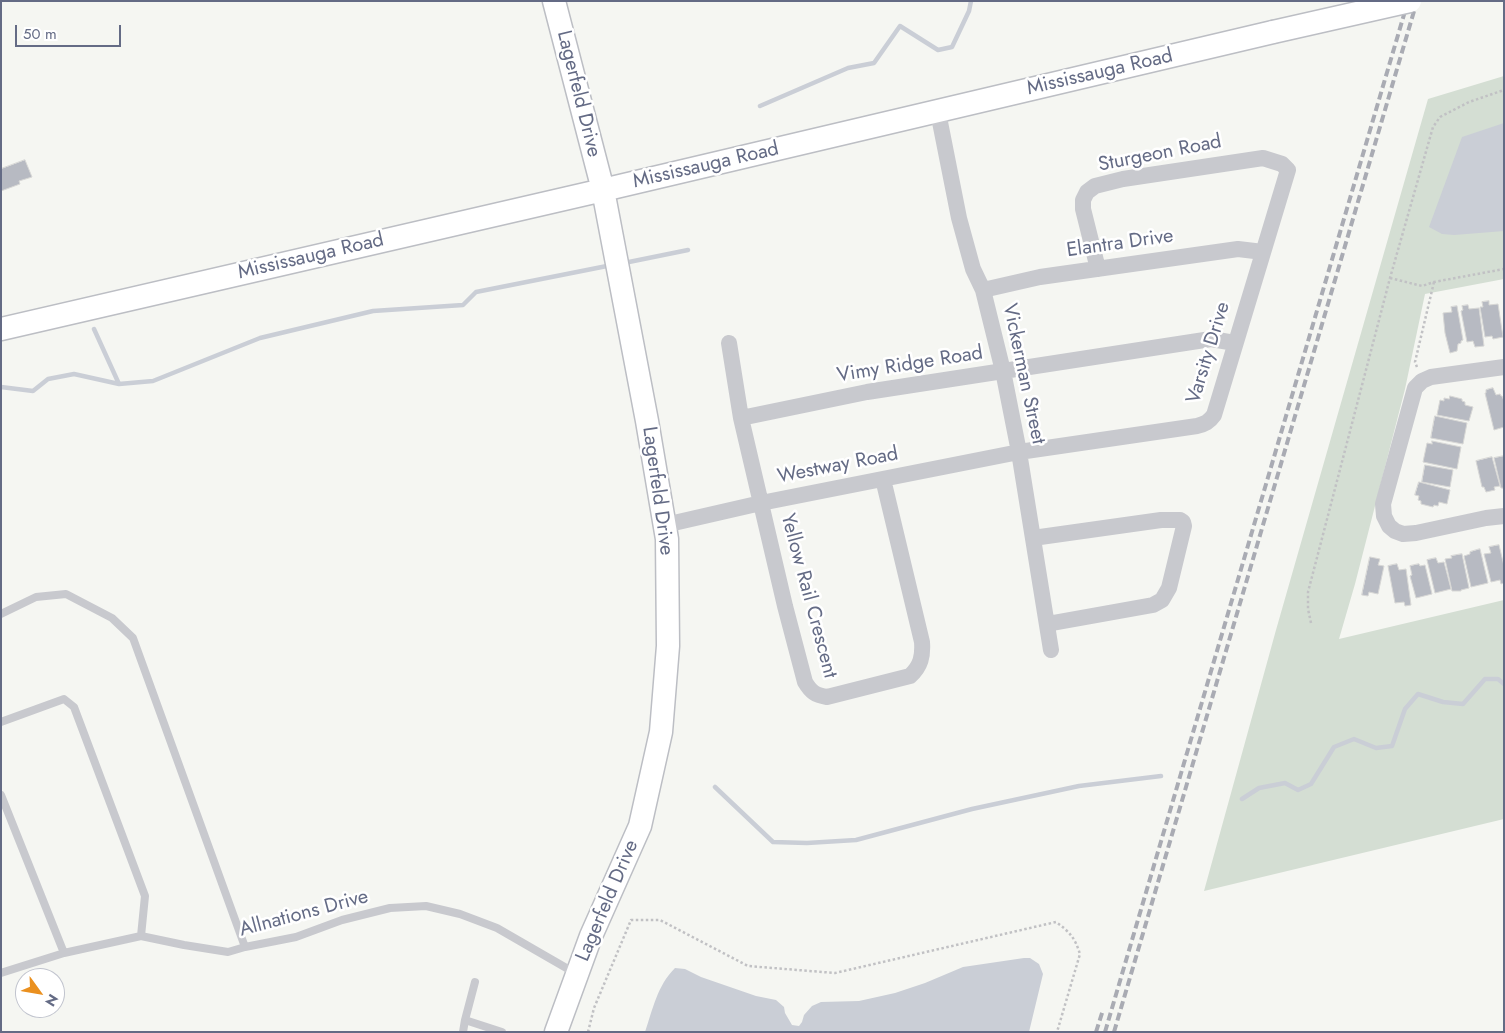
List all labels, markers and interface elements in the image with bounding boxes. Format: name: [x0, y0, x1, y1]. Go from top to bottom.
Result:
scale bar: [18, 15, 124, 47]
text: 50 m: [23, 23, 57, 45]
street label: Lagerfeld Drive: [551, 28, 605, 160]
street label: Mississauga Road: [1025, 45, 1175, 101]
street label: Sturgeon Road: [1096, 130, 1224, 178]
street label: Mississauga Road: [631, 138, 781, 194]
street label: Elantra Drive: [1065, 225, 1175, 263]
street label: Mississauga Road: [236, 229, 386, 285]
street label: Varsity Drive: [1182, 299, 1236, 407]
street label: Vickerman Street: [996, 302, 1050, 446]
street label: Vimy Ridge Road: [835, 342, 985, 388]
street label: Lagerfeld Drive: [636, 425, 678, 557]
street label: Westway Road: [776, 443, 900, 489]
street label: Yellow Rail Crescent: [774, 511, 842, 681]
street label: Lagerfeld Drive: [572, 837, 644, 965]
street label: Allnations Drive: [237, 885, 371, 943]
north arrow: [15, 968, 65, 1018]
text: N: [40, 990, 63, 1010]

